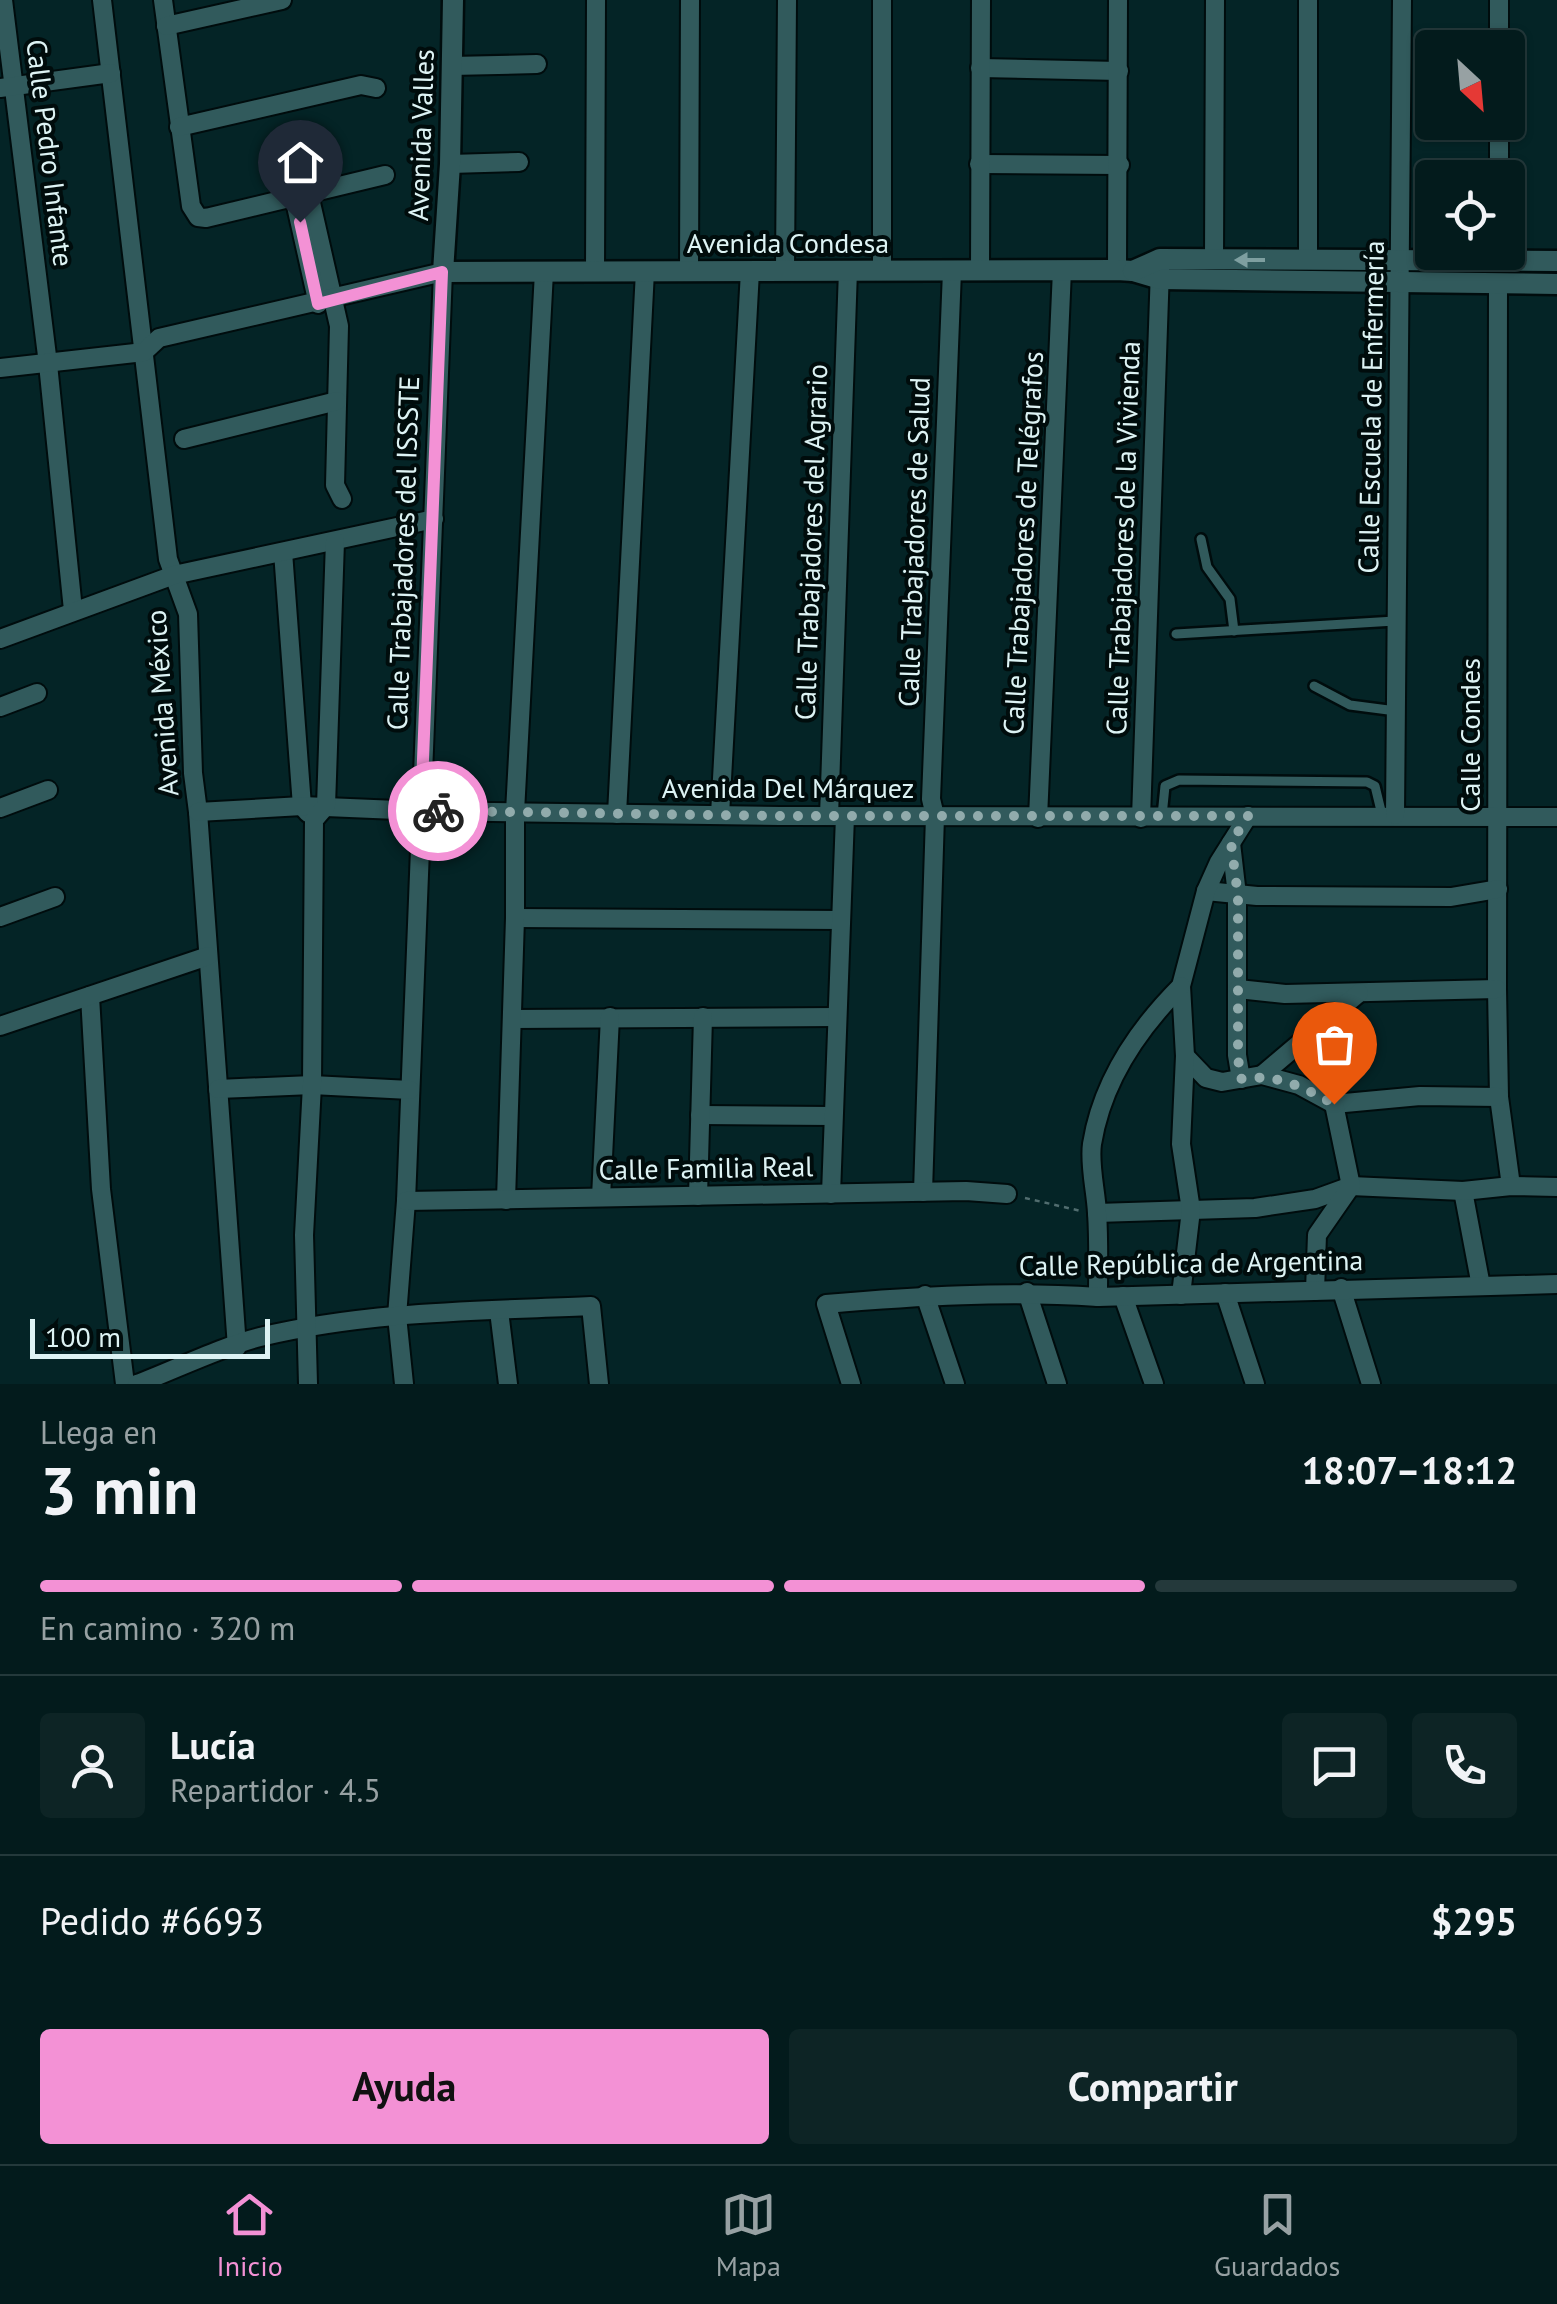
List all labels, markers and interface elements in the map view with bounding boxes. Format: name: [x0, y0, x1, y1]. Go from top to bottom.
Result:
north arrow: [1415, 30, 1525, 140]
map controls: [1415, 30, 1525, 270]
street label: Calle Pedro Infante: [18, 37, 83, 269]
street label: Avenida Valles: [399, 48, 442, 222]
pin: [258, 120, 343, 223]
icon: home: [273, 135, 328, 190]
button: locate: [1415, 160, 1525, 270]
street label: Avenida Condesa: [687, 224, 889, 261]
street label: Calle Escuela de Enfermería: [1349, 240, 1392, 574]
one-way arrow: [1233, 252, 1265, 268]
street label: Calle Trabajadores de la Vivienda: [1097, 340, 1148, 736]
street label: Calle Trabajadores de Telégrafos: [994, 350, 1051, 736]
street label: Calle Trabajadores del Agrario: [786, 363, 835, 721]
street label: Calle Trabajadores del ISSSTE: [378, 375, 427, 731]
street label: Calle Trabajadores de Salud: [889, 376, 938, 707]
street label: Avenida México: [137, 609, 186, 797]
street label: Calle Condes: [1451, 658, 1488, 812]
courier: [388, 761, 488, 861]
street label: Avenida Del Márquez: [662, 769, 914, 806]
icon: bike: [411, 784, 466, 839]
pin: [1292, 1002, 1377, 1105]
icon: bag: [1307, 1017, 1362, 1072]
street label: Calle Familia Real: [598, 1147, 814, 1188]
street label: Calle República de Argentina: [1018, 1241, 1364, 1284]
scale bar: [30, 1314, 270, 1358]
text: 100 m: [45, 1318, 121, 1355]
text: Llega en: [40, 1411, 157, 1453]
text: 18:07–18:12: [1302, 1445, 1517, 1494]
text: 3 min: [40, 1448, 199, 1532]
text: En camino · 320 m: [40, 1607, 295, 1649]
button: person: [40, 1713, 145, 1818]
button: chat: [1282, 1713, 1387, 1818]
button: phone: [1412, 1713, 1517, 1818]
text: Lucía: [170, 1720, 256, 1769]
text: Repartidor · 4.5: [170, 1769, 381, 1811]
text: Pedido #6693: [40, 1896, 264, 1945]
text: $295: [1431, 1896, 1517, 1945]
button: Ayuda: [40, 2029, 769, 2144]
button: Compartir: [789, 2029, 1517, 2144]
tab: Inicio: [217, 2187, 283, 2284]
tab: Mapa: [716, 2187, 781, 2284]
tab: Guardados: [1214, 2187, 1340, 2284]

